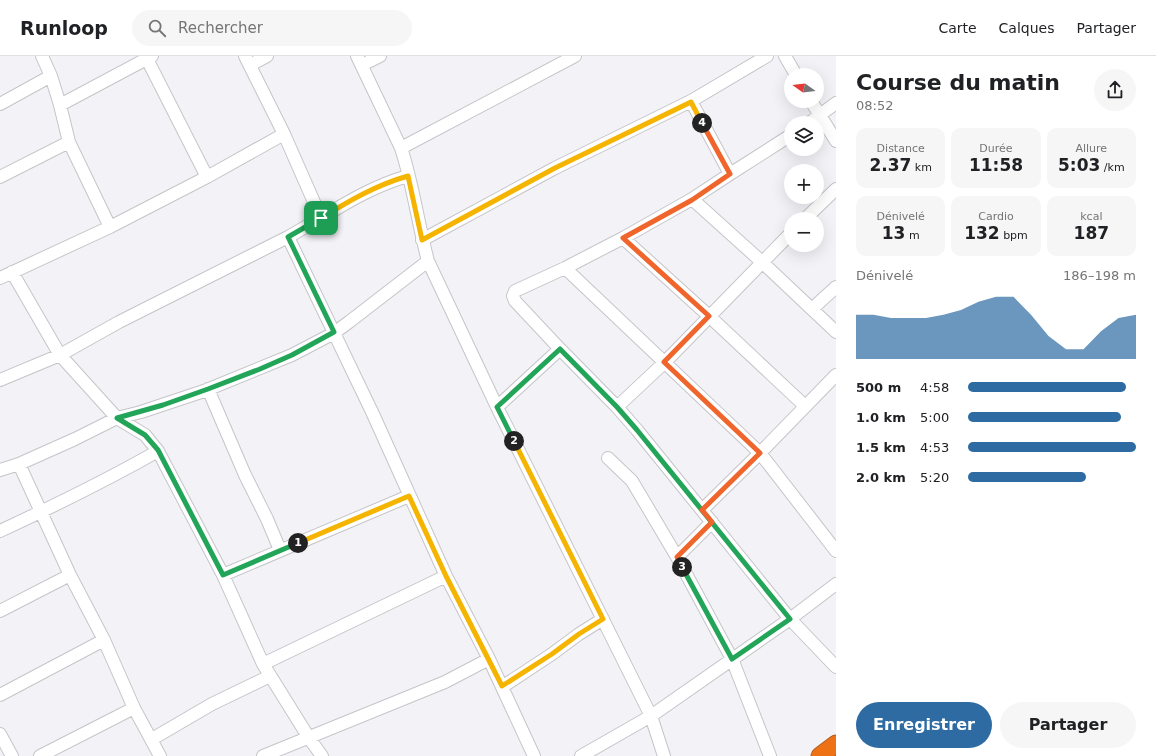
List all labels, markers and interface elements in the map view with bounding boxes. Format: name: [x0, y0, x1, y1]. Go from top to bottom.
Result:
search box: [132, 10, 412, 46]
text: Runloop: [20, 17, 108, 39]
icon: search: [146, 17, 168, 39]
text: Rechercher: [178, 19, 263, 37]
text: Carte: [938, 20, 977, 36]
text: Calques: [999, 20, 1055, 36]
text: Partager: [1077, 20, 1136, 36]
north arrow: [784, 68, 824, 108]
map controls: [784, 68, 824, 252]
button: share: [1094, 69, 1136, 111]
text: Course du matin: [856, 70, 1060, 95]
text: 08:52: [856, 98, 893, 113]
pin: 4: [692, 113, 712, 133]
text: 4: [698, 116, 706, 129]
button: layers: [784, 116, 824, 156]
text: Distance: [877, 142, 925, 155]
text: Durée: [979, 142, 1013, 155]
text: Allure: [1075, 142, 1107, 155]
text: 2.37: [869, 155, 911, 175]
text: 11:58: [969, 155, 1023, 175]
text: 5:03: [1058, 155, 1100, 175]
text: km: [911, 161, 932, 174]
text: /km: [1100, 161, 1125, 174]
button: +: [784, 164, 824, 204]
pin: [304, 201, 338, 235]
icon: arrive: [310, 207, 332, 229]
text: Dénivelé: [876, 210, 925, 223]
text: Cardio: [978, 210, 1014, 223]
text: kcal: [1080, 210, 1102, 223]
button: −: [784, 212, 824, 252]
text: 13: [882, 223, 905, 243]
text: 132: [964, 223, 1000, 243]
text: 187: [1074, 223, 1109, 243]
text: m: [905, 229, 920, 242]
text: bpm: [1000, 229, 1028, 242]
text: Dénivelé: [856, 268, 913, 283]
text: 186–198 m: [1063, 268, 1136, 283]
text: 500 m: [856, 380, 901, 395]
text: 4:58: [920, 380, 949, 395]
text: 1.0 km: [856, 410, 906, 425]
text: 5:00: [920, 410, 949, 425]
pin: 2: [504, 431, 524, 451]
text: 2: [510, 434, 518, 447]
text: 1.5 km: [856, 440, 906, 455]
text: 4:53: [920, 440, 949, 455]
text: 2.0 km: [856, 470, 906, 485]
text: 5:20: [920, 470, 949, 485]
pin: 1: [288, 533, 308, 553]
text: 1: [294, 536, 302, 549]
pin: 3: [672, 557, 692, 577]
text: 3: [678, 560, 686, 573]
button: Enregistrer: [856, 702, 992, 748]
button: Partager: [1000, 702, 1136, 748]

